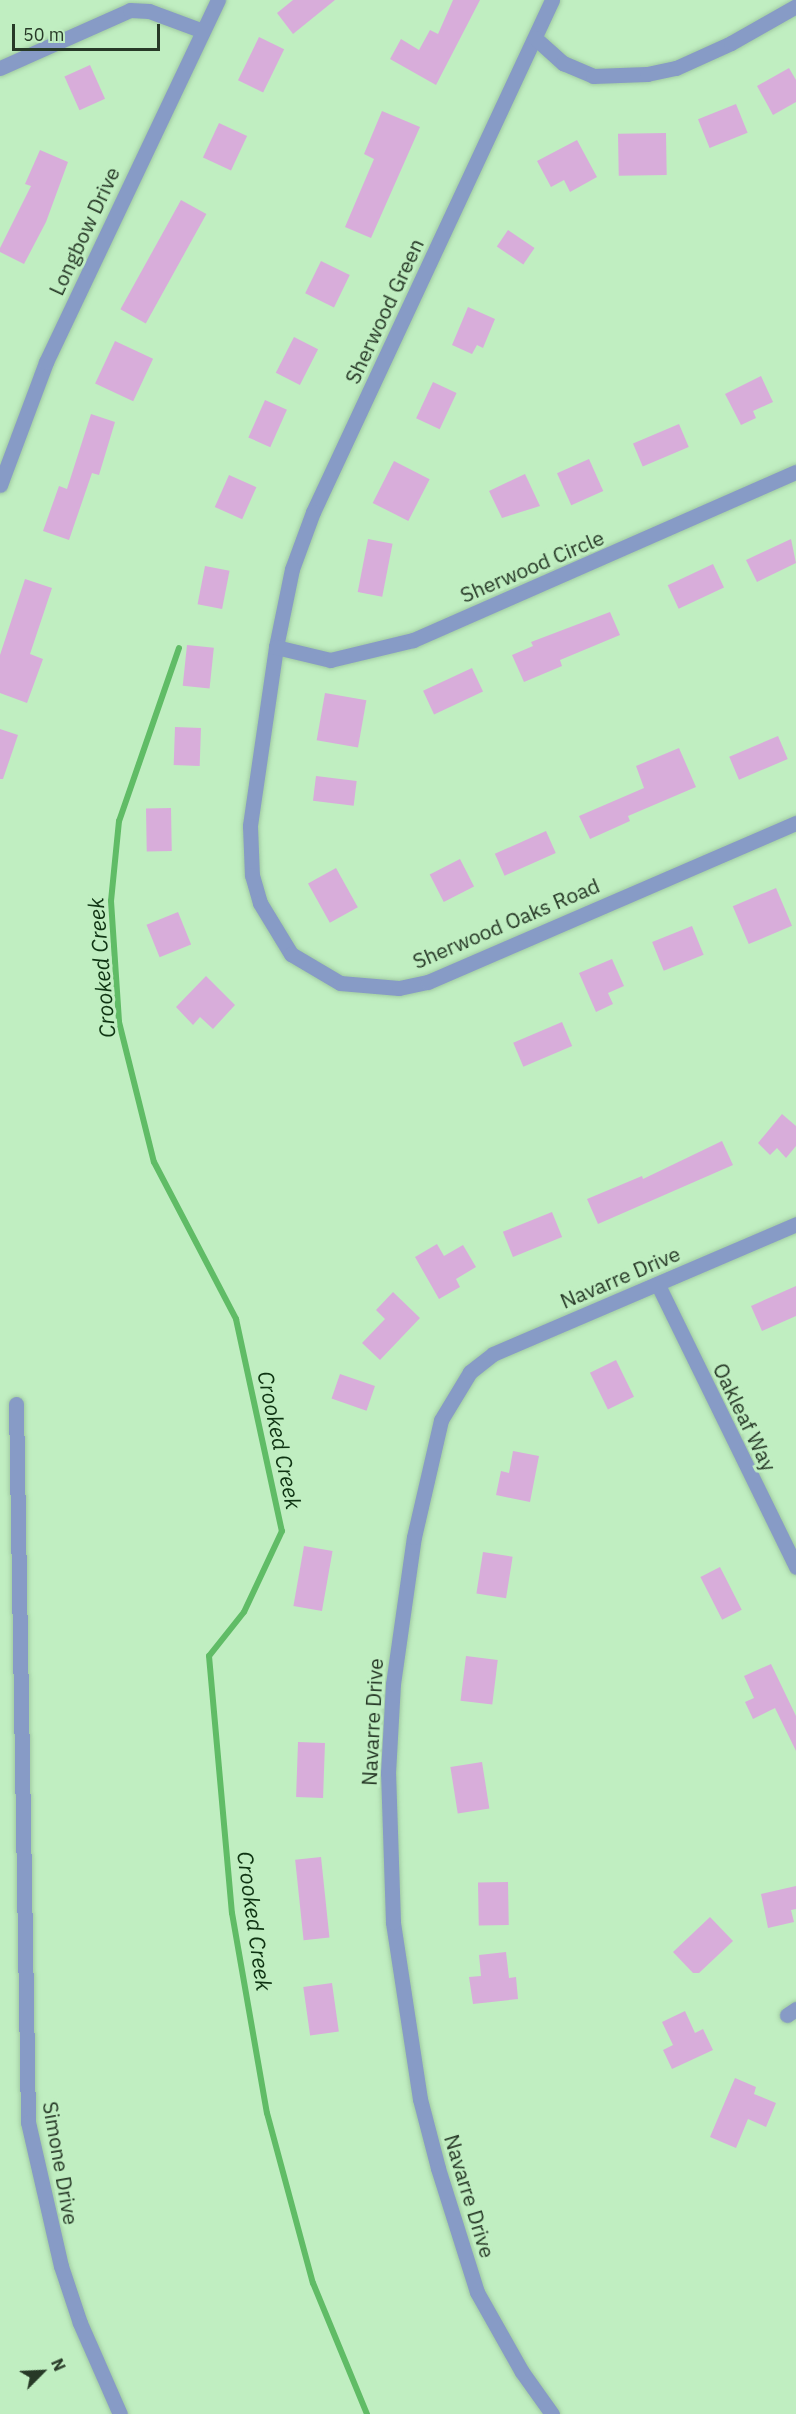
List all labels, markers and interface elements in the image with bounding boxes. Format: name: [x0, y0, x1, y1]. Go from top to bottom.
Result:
scale bar: [15, 12, 164, 50]
text: 50 m: [23, 23, 65, 46]
street label: Longbow Drive: [43, 163, 125, 299]
street label: Sherwood Green: [339, 234, 429, 388]
street label: Sherwood Circle: [456, 524, 608, 608]
street label: Sherwood Oaks Road: [409, 872, 603, 974]
water label: Crooked Creek: [82, 897, 120, 1039]
street label: Navarre Drive: [556, 1240, 684, 1314]
street label: Oakleaf Way: [708, 1359, 782, 1475]
water label: Crooked Creek: [252, 1368, 308, 1512]
street label: Navarre Drive: [356, 1658, 388, 1786]
water label: Crooked Creek: [232, 1850, 278, 1992]
street label: Simone Drive: [38, 2099, 84, 2227]
street label: Navarre Drive: [439, 2131, 501, 2261]
north arrow: [12, 2342, 72, 2402]
text: N: [47, 2355, 70, 2374]

